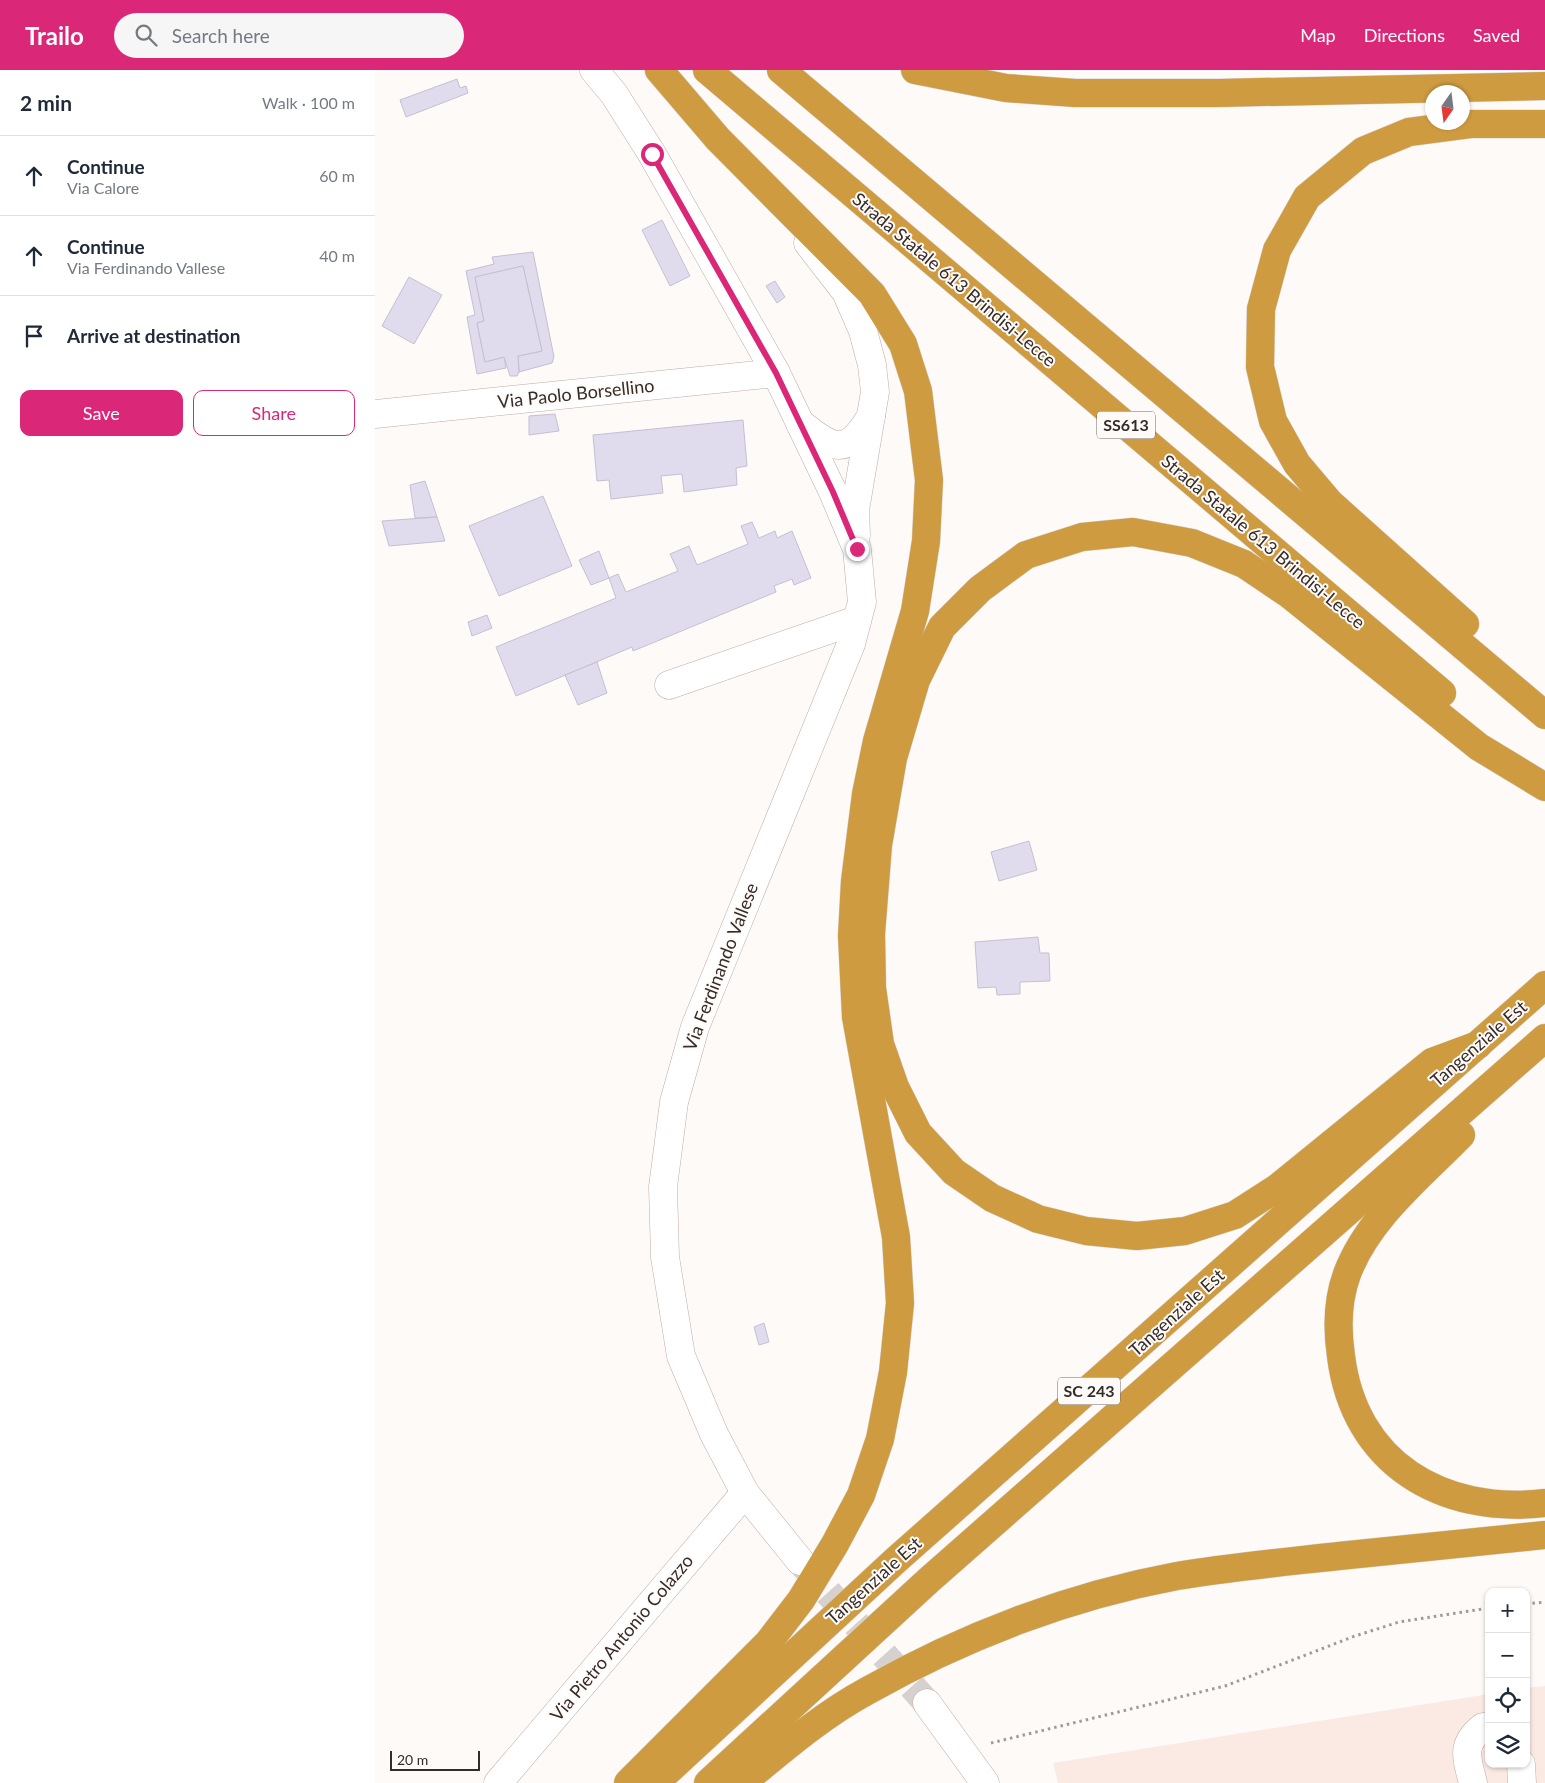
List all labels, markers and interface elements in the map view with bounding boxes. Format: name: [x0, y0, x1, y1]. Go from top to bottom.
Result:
search box: [114, 13, 464, 58]
text: Trailo: [25, 21, 84, 50]
icon: search: [132, 21, 160, 49]
text: Search here: [172, 24, 270, 47]
text: Map: [1300, 24, 1336, 46]
text: Directions: [1364, 24, 1445, 46]
text: Saved: [1473, 24, 1520, 46]
north arrow: [1425, 85, 1470, 130]
text: 2 min: [20, 90, 72, 115]
text: Walk · 100 m: [262, 93, 355, 112]
route start: [641, 143, 664, 166]
text: Continue: [67, 155, 145, 178]
icon: ahead: [20, 162, 48, 190]
text: 60 m: [319, 166, 355, 185]
text: Via Calore: [67, 178, 139, 197]
street label: Strada Statale 613 Brindisi-Lecce: [848, 188, 1061, 371]
text: Continue: [67, 235, 145, 258]
icon: ahead: [20, 242, 48, 270]
text: 40 m: [319, 246, 355, 265]
text: Via Ferdinando Vallese: [67, 258, 225, 277]
icon: arrive: [20, 322, 48, 350]
text: Arrive at destination: [67, 324, 240, 347]
street label: Via Paolo Borsellino: [496, 374, 655, 412]
button: Save: [20, 390, 183, 436]
button: Share: [193, 390, 355, 436]
road number: SS613: [1097, 412, 1155, 438]
street label: Strada Statale 613 Brindisi-Lecce: [1157, 450, 1370, 633]
route end: [846, 538, 869, 561]
street label: Via Ferdinando Vallese: [678, 880, 762, 1054]
street label: Tangenziale Est: [1426, 995, 1531, 1091]
street label: Tangenziale Est: [1124, 1263, 1229, 1361]
road number: SC 243: [1058, 1378, 1120, 1404]
street label: Tangenziale Est: [821, 1531, 926, 1629]
street label: Via Pietro Antonio Colazzo: [545, 1550, 697, 1725]
map controls: [1485, 1588, 1530, 1768]
button: +: [1485, 1588, 1530, 1633]
button: −: [1485, 1633, 1530, 1678]
button: locate: [1485, 1678, 1530, 1723]
button: layers: [1485, 1723, 1530, 1768]
scale bar: [390, 1748, 480, 1771]
text: 20 m: [397, 1751, 428, 1768]

